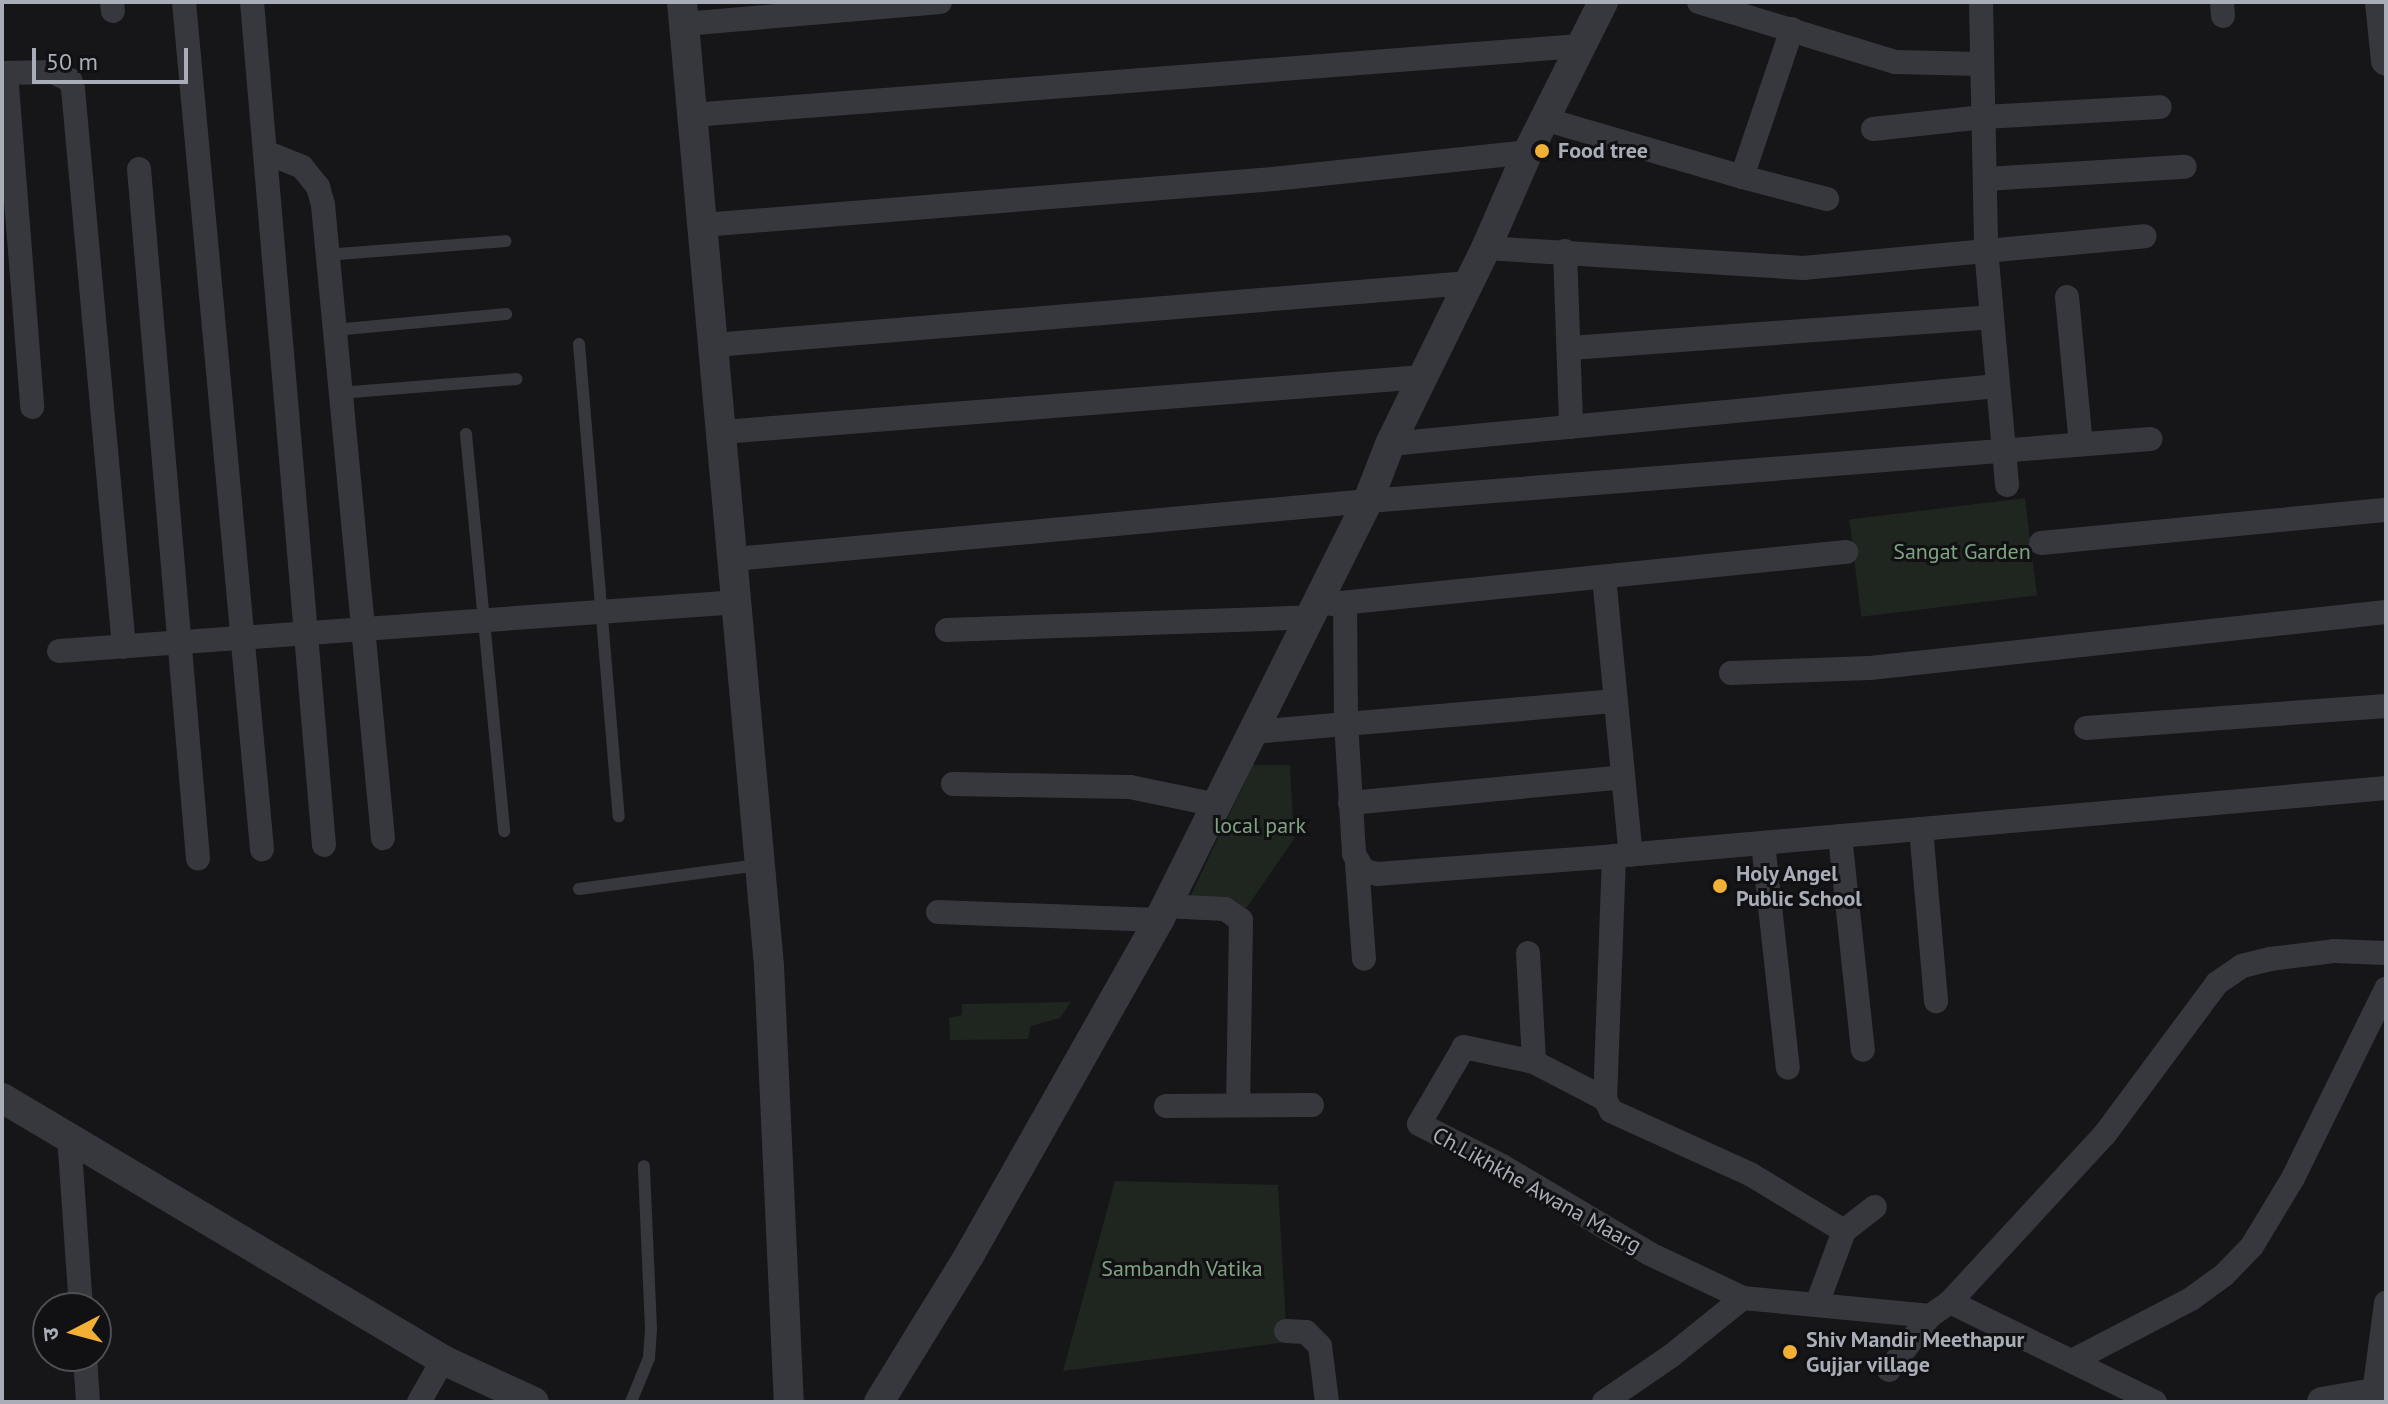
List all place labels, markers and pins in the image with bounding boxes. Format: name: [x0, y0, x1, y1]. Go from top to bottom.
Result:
place label: Food tree: [1558, 138, 1648, 164]
marker: Food tree: [1533, 142, 1551, 160]
place label: Holy Angel Public School: [1736, 860, 1862, 912]
marker: Holy Angel Public School: [1711, 877, 1729, 895]
place label: Shiv Mandir Meethapur Gujjar village: [1806, 1326, 2025, 1378]
marker: Shiv Mandir Meethapur Gujjar village: [1781, 1343, 1799, 1361]

